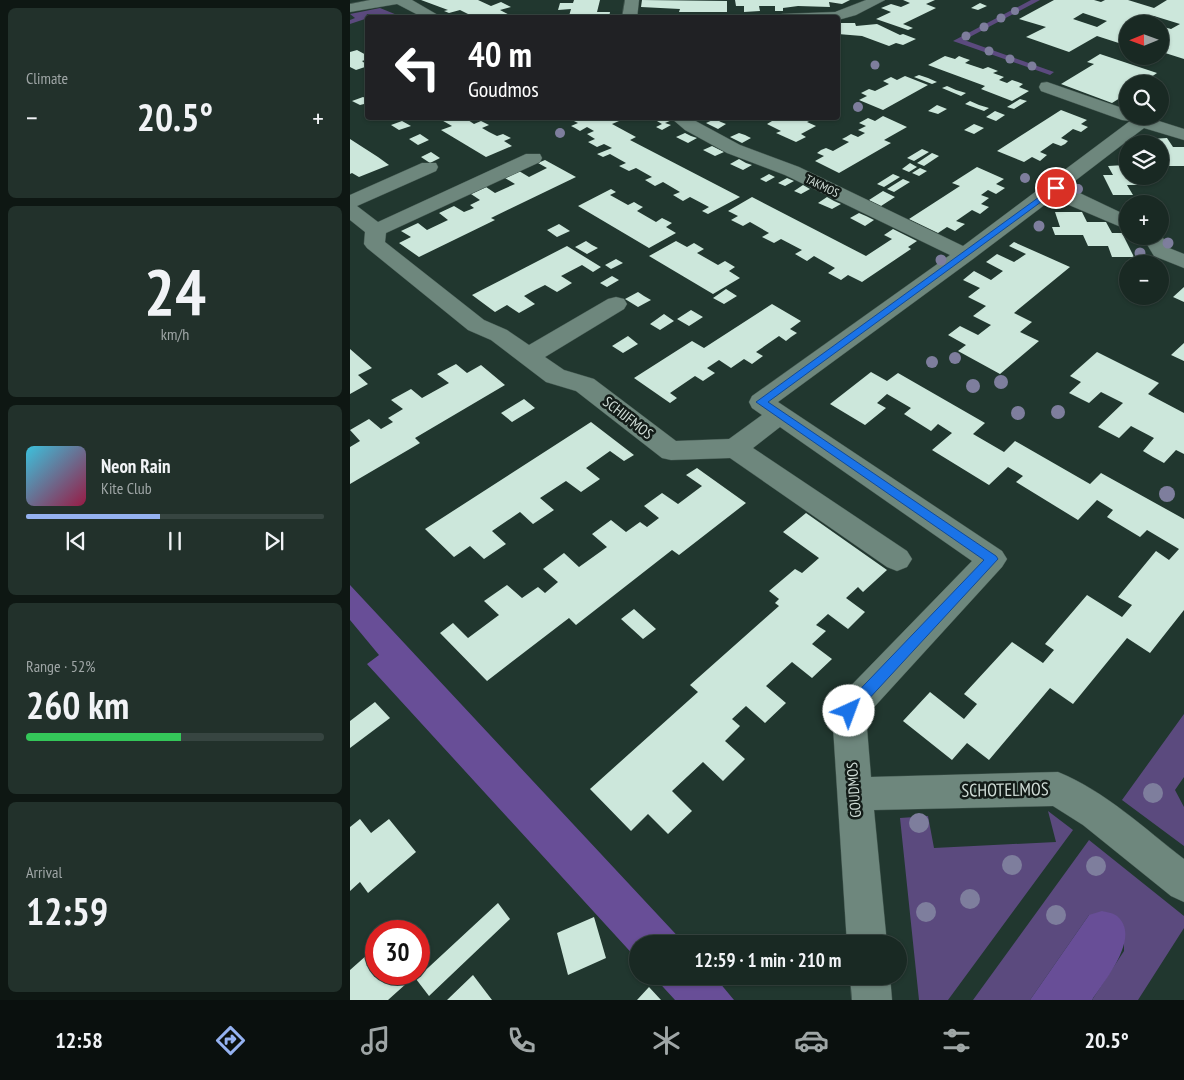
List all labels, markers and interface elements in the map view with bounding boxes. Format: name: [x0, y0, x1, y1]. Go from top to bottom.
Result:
north arrow: [1119, 15, 1169, 65]
map controls: [1119, 15, 1169, 305]
text: 40 m: [468, 31, 532, 77]
icon: left: [385, 35, 450, 100]
text: Climate: [26, 68, 68, 88]
text: Goudmos: [468, 75, 539, 103]
button: search: [1119, 75, 1169, 125]
text: 20.5°: [137, 92, 213, 141]
text: −: [26, 99, 38, 136]
text: +: [312, 99, 324, 136]
button: layers: [1119, 135, 1169, 185]
pin: [1035, 167, 1077, 209]
street label: TAKMOS: [803, 171, 842, 200]
icon: arrive: [1042, 174, 1070, 202]
button: +: [1119, 195, 1169, 245]
text: 24: [144, 249, 206, 333]
button: −: [1119, 255, 1169, 305]
text: km/h: [161, 324, 189, 344]
street label: SCHIJFMOS: [599, 392, 657, 443]
text: Neon Rain: [101, 454, 170, 478]
text: Kite Club: [101, 478, 152, 498]
icon: previous: [62, 527, 90, 555]
icon: pause: [161, 527, 189, 555]
icon: next: [260, 527, 288, 555]
text: Range · 52%: [26, 656, 95, 676]
text: 260 km: [26, 680, 129, 729]
position arrow: [822, 684, 874, 736]
street label: GOUDMOS: [842, 762, 865, 818]
street label: SCHOTELMOS: [961, 777, 1049, 802]
text: Arrival: [26, 862, 62, 882]
text: 12:59: [26, 886, 108, 935]
speed limit sign: 30: [365, 920, 430, 985]
text: 12:59 · 1 min · 210 m: [695, 948, 841, 972]
icon: directions: [213, 1023, 248, 1058]
icon: music: [358, 1023, 393, 1058]
icon: phone: [504, 1023, 539, 1058]
icon: climate: [649, 1023, 684, 1058]
icon: car: [794, 1023, 829, 1058]
icon: filters: [939, 1023, 974, 1058]
text: 12:58: [55, 1026, 103, 1054]
text: 20.5°: [1085, 1026, 1129, 1054]

